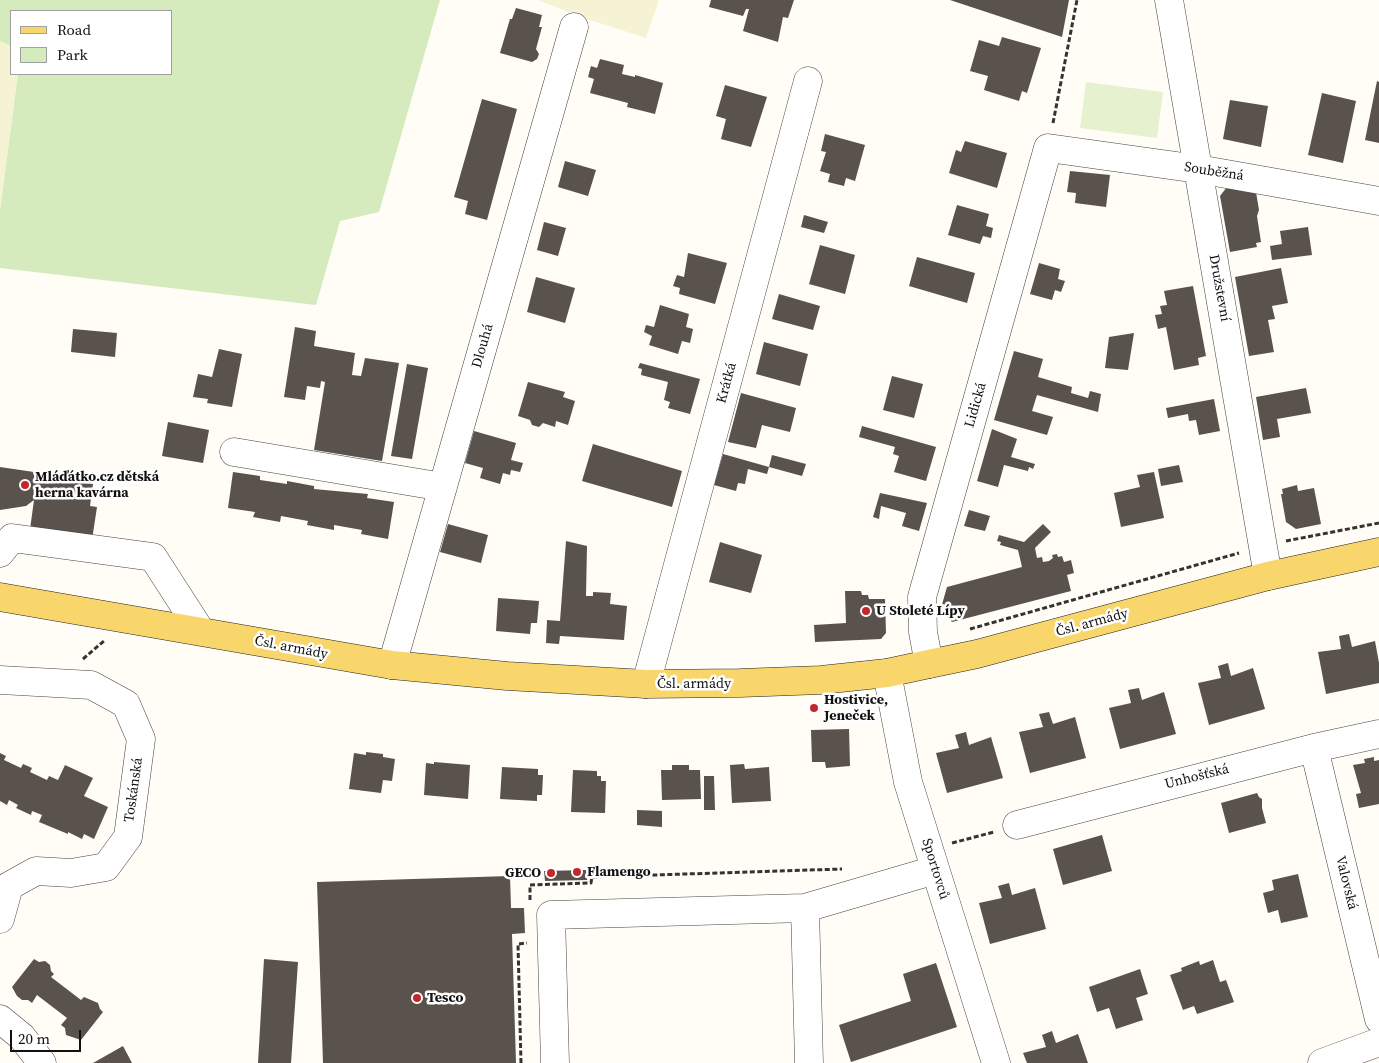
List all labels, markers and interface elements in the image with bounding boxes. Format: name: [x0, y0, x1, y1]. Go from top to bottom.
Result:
legend: [10, 10, 172, 75]
text: Road: [57, 19, 91, 40]
text: Park: [57, 44, 88, 65]
street label: Souběžná: [1183, 159, 1245, 185]
street label: Družstevní: [1205, 253, 1233, 323]
street label: Dlouhá: [469, 322, 497, 370]
street label: Krátká: [714, 361, 740, 405]
street label: Lidická: [962, 381, 990, 429]
place label: Mláďátko.cz dětská herna kavárna: [35, 469, 159, 502]
marker: Mláďátko.cz dětská herna kavárna: [19, 479, 31, 491]
place label: U Stoleté Lípy: [876, 603, 965, 619]
marker: U Stoleté Lípy: [860, 605, 872, 617]
street label: Čsl. armády: [1054, 605, 1130, 641]
street label: Čsl. armády: [253, 633, 329, 663]
street label: Čsl. armády: [657, 676, 731, 692]
place label: Hostivice, Jeneček: [824, 692, 888, 724]
marker: Hostivice, Jeneček: [808, 702, 820, 714]
street label: Toskánská: [121, 757, 147, 823]
street label: Unhošťská: [1163, 761, 1231, 793]
street label: Sportovců: [918, 836, 952, 902]
street label: Valovská: [1331, 854, 1361, 912]
place label: Flamengo: [587, 864, 651, 880]
place label: GECO: [505, 865, 541, 881]
marker: Flamengo: [571, 866, 583, 878]
marker: GECO: [545, 867, 557, 879]
place label: Tesco: [427, 990, 463, 1006]
marker: Tesco: [411, 992, 423, 1004]
scale bar: [12, 1020, 84, 1052]
text: 20 m: [18, 1028, 50, 1049]

